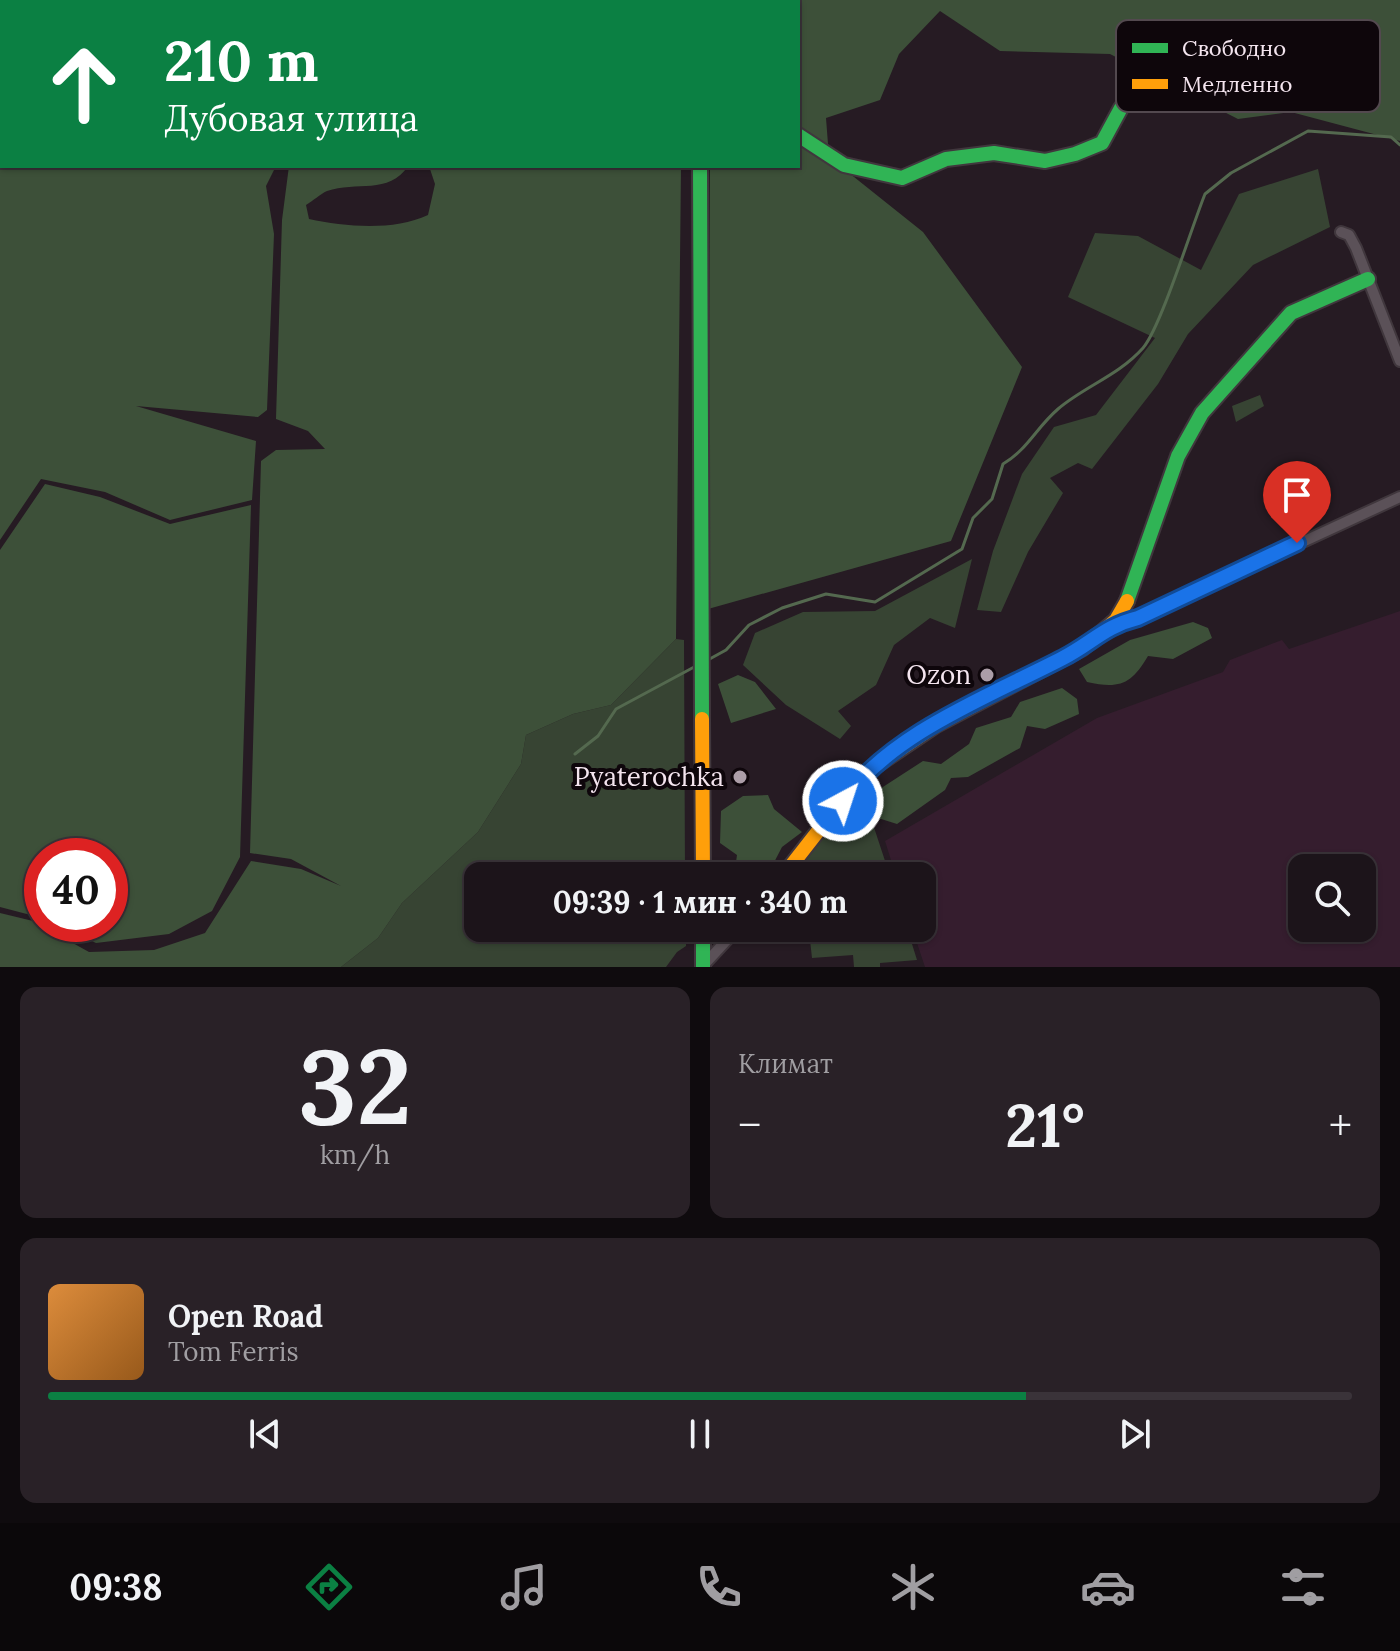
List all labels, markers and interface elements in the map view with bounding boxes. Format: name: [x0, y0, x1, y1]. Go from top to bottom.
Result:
legend: [1116, 20, 1380, 112]
text: 210 m: [164, 25, 318, 96]
icon: ahead: [32, 32, 136, 136]
text: Свободно: [1182, 34, 1286, 62]
text: Медленно: [1182, 70, 1292, 98]
text: Дубовая улица: [164, 95, 418, 141]
pin: [1263, 461, 1331, 543]
icon: arrive: [1275, 473, 1319, 517]
place label: Ozon: [906, 658, 971, 691]
marker: Ozon: [978, 666, 996, 684]
position arrow: [801, 759, 885, 843]
place label: Pyaterochka: [574, 760, 724, 793]
marker: Pyaterochka: [731, 768, 749, 786]
speed limit sign: 40: [24, 838, 128, 942]
map controls: [1288, 854, 1376, 942]
button: search: [1288, 854, 1376, 942]
text: 09:39 · 1 мин · 340 m: [553, 883, 847, 921]
text: 32: [298, 1019, 412, 1152]
text: Климат: [738, 1047, 833, 1080]
text: 21°: [1005, 1087, 1085, 1163]
text: −: [738, 1097, 761, 1153]
text: +: [1329, 1097, 1352, 1153]
text: km/h: [320, 1138, 390, 1171]
text: Open Road: [168, 1297, 323, 1335]
text: Tom Ferris: [168, 1335, 298, 1368]
icon: previous: [243, 1412, 287, 1456]
icon: pause: [678, 1412, 722, 1456]
icon: next: [1113, 1412, 1157, 1456]
icon: directions: [301, 1559, 357, 1615]
icon: music: [496, 1559, 552, 1615]
icon: phone: [691, 1559, 747, 1615]
icon: climate: [885, 1559, 941, 1615]
icon: car: [1080, 1559, 1136, 1615]
icon: filters: [1275, 1559, 1331, 1615]
text: 09:38: [69, 1564, 163, 1610]

